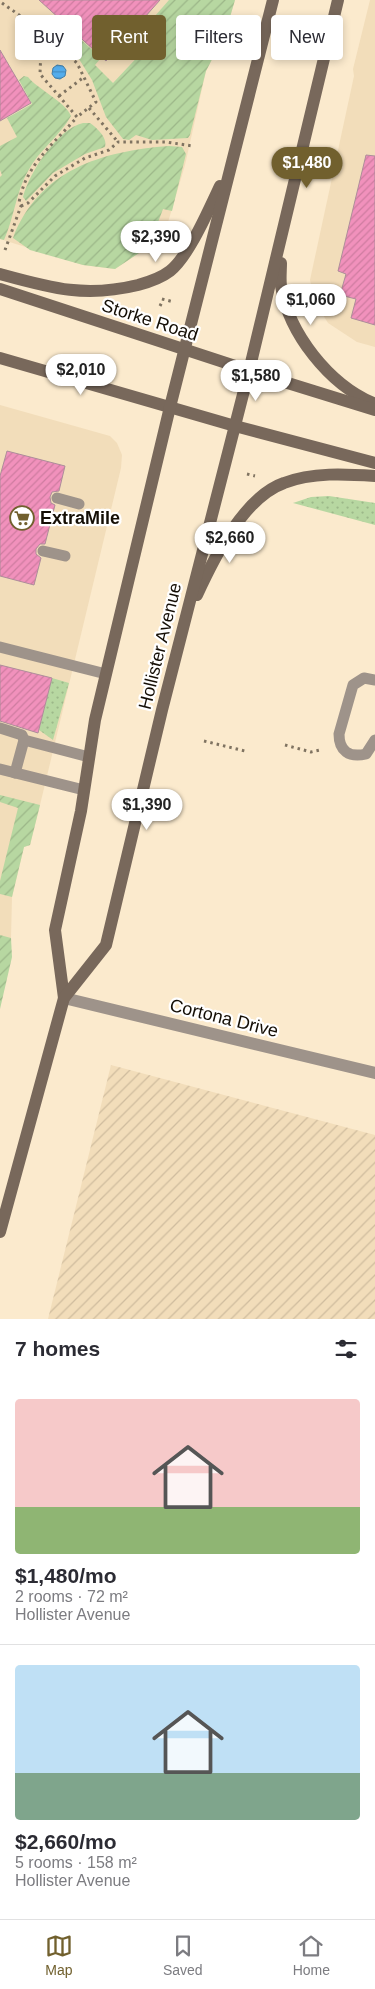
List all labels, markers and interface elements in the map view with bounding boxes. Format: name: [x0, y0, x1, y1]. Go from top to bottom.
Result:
chip: Buy: [15, 15, 82, 60]
chip: Rent: [92, 15, 166, 60]
chip: Filters: [176, 15, 261, 60]
chip: New: [271, 15, 343, 60]
pin: $1,480: [266, 146, 348, 189]
text: $1,480: [283, 154, 331, 171]
pin: $2,390: [115, 220, 197, 263]
text: $2,390: [132, 228, 180, 245]
pin: $1,060: [270, 284, 352, 326]
text: $1,060: [287, 291, 335, 308]
street label: Storke Road: [99, 295, 201, 345]
pin: $2,010: [40, 354, 122, 396]
pin: $1,580: [215, 360, 297, 402]
text: $2,010: [57, 361, 105, 378]
text: $1,580: [232, 367, 280, 384]
supermarket icon: ExtraMile: [9, 505, 35, 531]
place label: ExtraMile: [40, 508, 120, 528]
pin: $2,660: [189, 522, 271, 564]
text: $2,660: [206, 529, 254, 546]
street label: Hollister Avenue: [135, 581, 185, 711]
pin: $1,390: [106, 788, 188, 831]
text: $1,390: [123, 796, 171, 813]
street label: Cortona Drive: [168, 995, 280, 1041]
icon: filters: [332, 1335, 360, 1363]
text: 7 homes: [15, 1337, 100, 1360]
icon: home: [143, 1432, 233, 1522]
text: $1,480/mo: [15, 1564, 117, 1587]
text: 2 rooms · 72 m²: [15, 1588, 128, 1605]
text: Hollister Avenue: [15, 1606, 130, 1623]
icon: home: [143, 1697, 233, 1787]
text: $2,660/mo: [15, 1830, 117, 1853]
text: 5 rooms · 158 m²: [15, 1854, 137, 1871]
text: Hollister Avenue: [15, 1872, 130, 1889]
tab: Map: [45, 1932, 73, 1978]
tab: Saved: [163, 1932, 203, 1978]
tab: Home: [293, 1932, 330, 1978]

